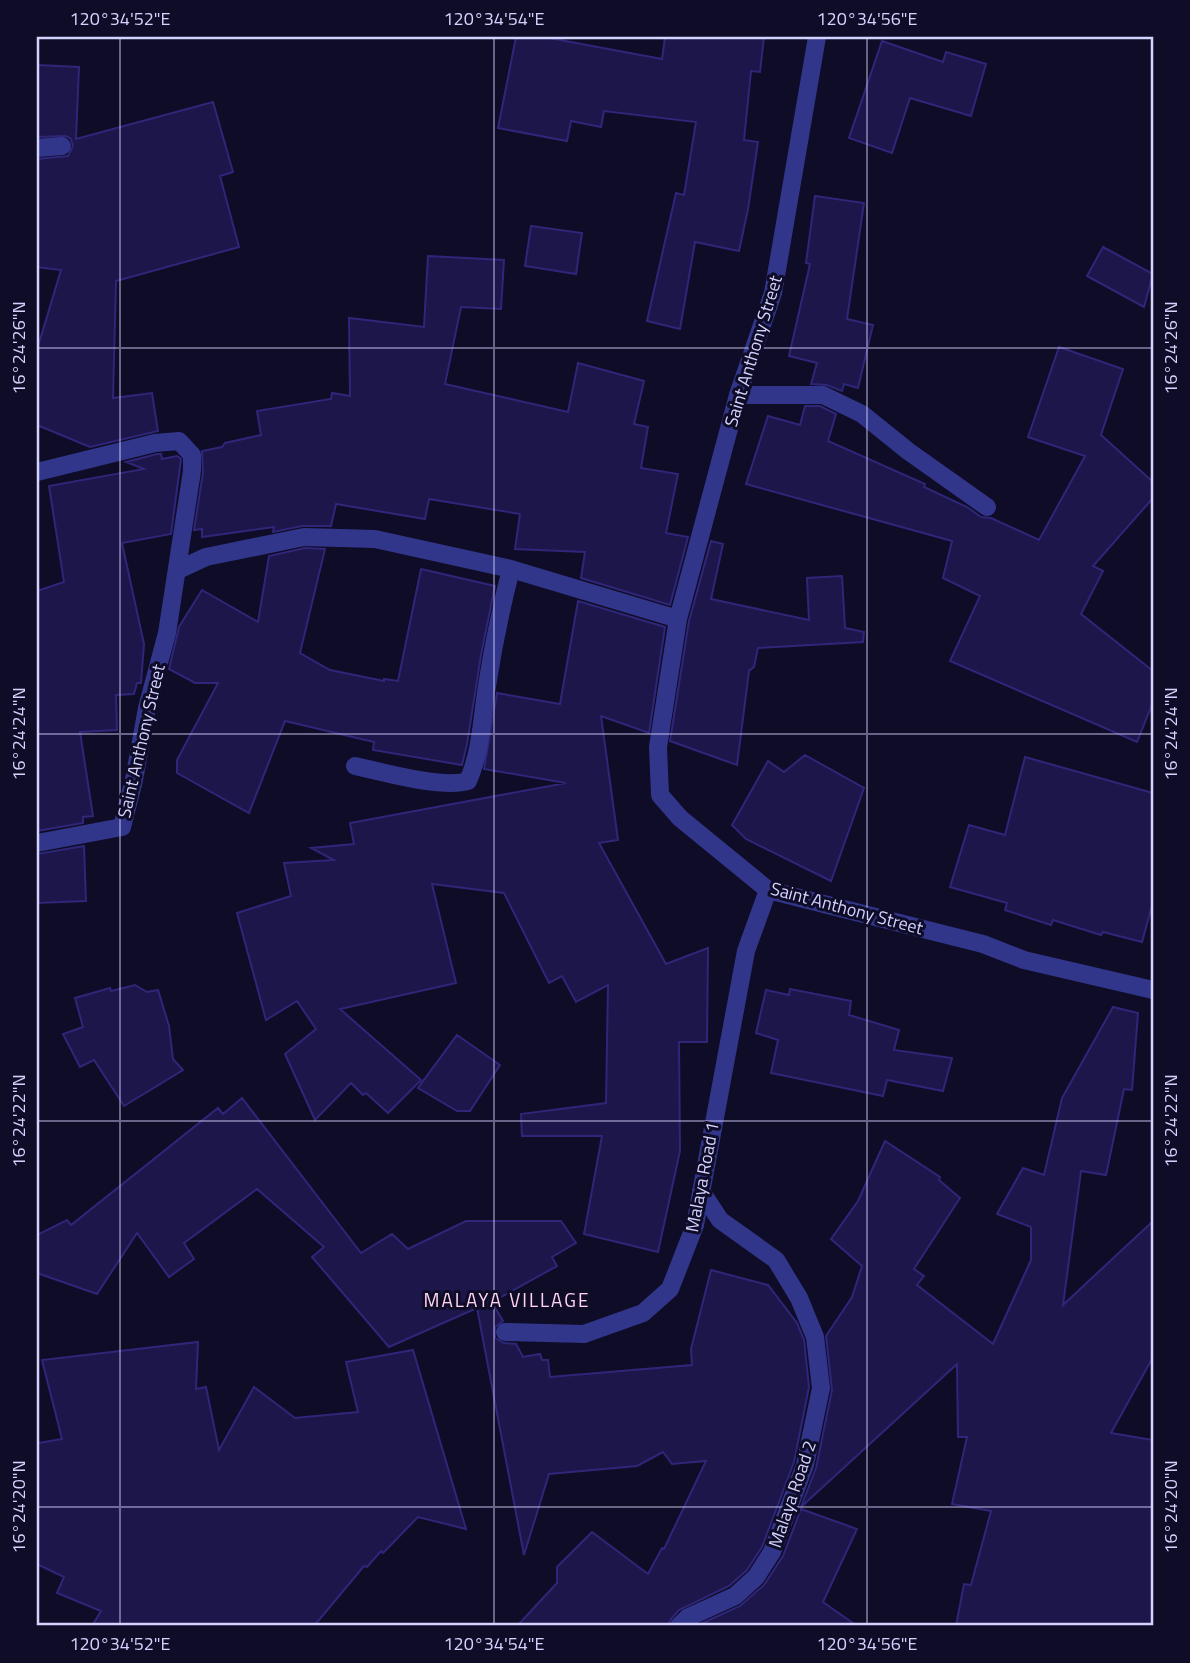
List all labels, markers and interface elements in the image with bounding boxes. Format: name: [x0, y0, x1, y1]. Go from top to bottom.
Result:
text: 120°34'52"E: [69, 5, 171, 32]
text: 120°34'54"E: [443, 5, 545, 32]
text: 120°34'56"E: [816, 5, 918, 32]
street label: Saint Anthony Street: [717, 271, 789, 430]
text: 16°24'26"N: [5, 301, 32, 395]
text: 16°24'26"N: [1157, 301, 1184, 395]
street label: Saint Anthony Street: [110, 661, 172, 821]
text: 16°24'24"N: [5, 687, 32, 781]
text: 16°24'24"N: [1157, 687, 1184, 781]
street label: Saint Anthony Street: [768, 875, 927, 942]
text: 16°24'22"N: [5, 1074, 32, 1168]
text: 16°24'22"N: [1157, 1074, 1184, 1168]
street label: Malaya Road 1: [678, 1120, 726, 1234]
district label: MALAYA VILLAGE: [424, 1285, 590, 1314]
street label: Malaya Road 2: [761, 1437, 823, 1551]
text: 16°24'20"N: [5, 1460, 32, 1554]
text: 16°24'20"N: [1157, 1460, 1184, 1554]
text: 120°34'52"E: [69, 1630, 171, 1657]
text: 120°34'54"E: [443, 1630, 545, 1657]
text: 120°34'56"E: [816, 1630, 918, 1657]

